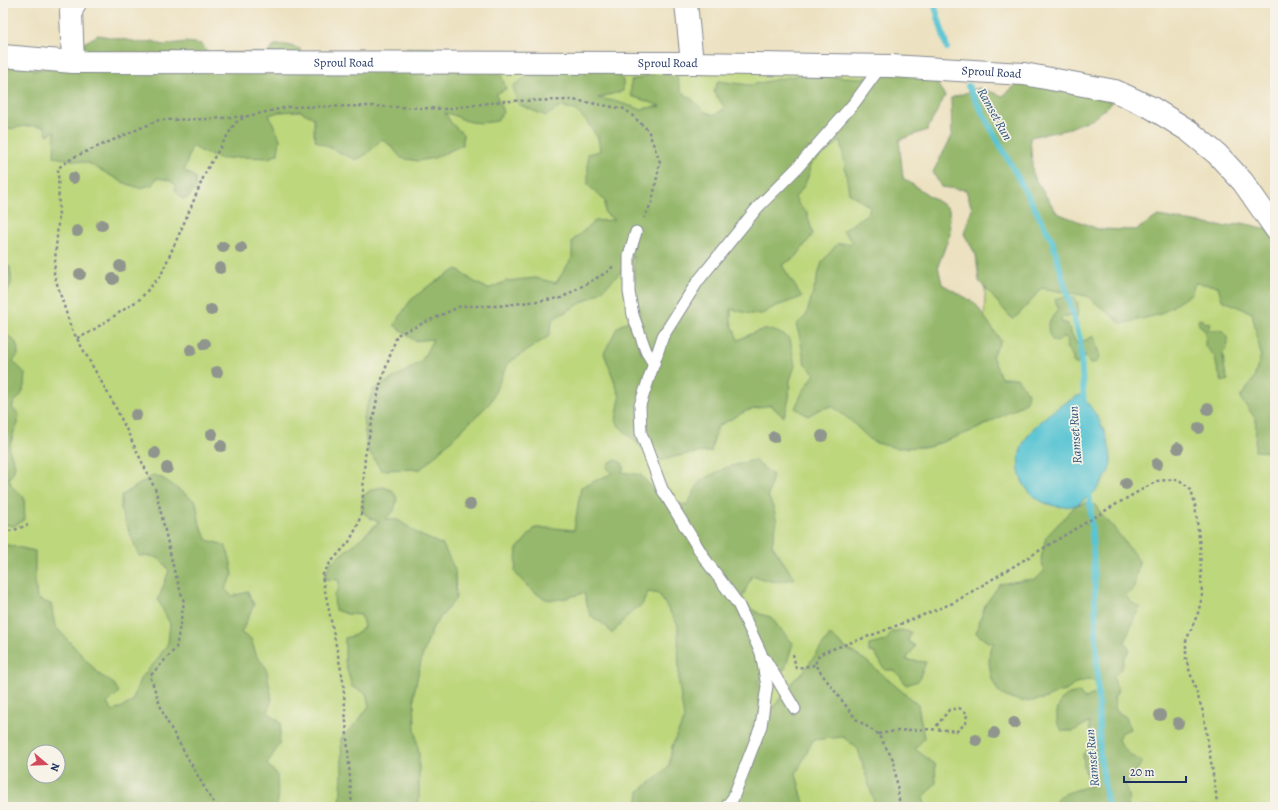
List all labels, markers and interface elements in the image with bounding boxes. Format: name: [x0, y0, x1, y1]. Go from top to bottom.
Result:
street label: Sproul Road: [314, 54, 374, 70]
street label: Sproul Road: [638, 55, 698, 71]
street label: Sproul Road: [961, 62, 1023, 82]
water label: Ramset Run: [974, 85, 1016, 143]
water label: Ramset Run: [1065, 406, 1085, 464]
water label: Ramset Run: [1081, 728, 1103, 788]
north arrow: [26, 744, 66, 784]
scale bar: [1124, 758, 1186, 784]
text: N: [47, 761, 63, 773]
text: 20 m: [1130, 764, 1154, 780]

